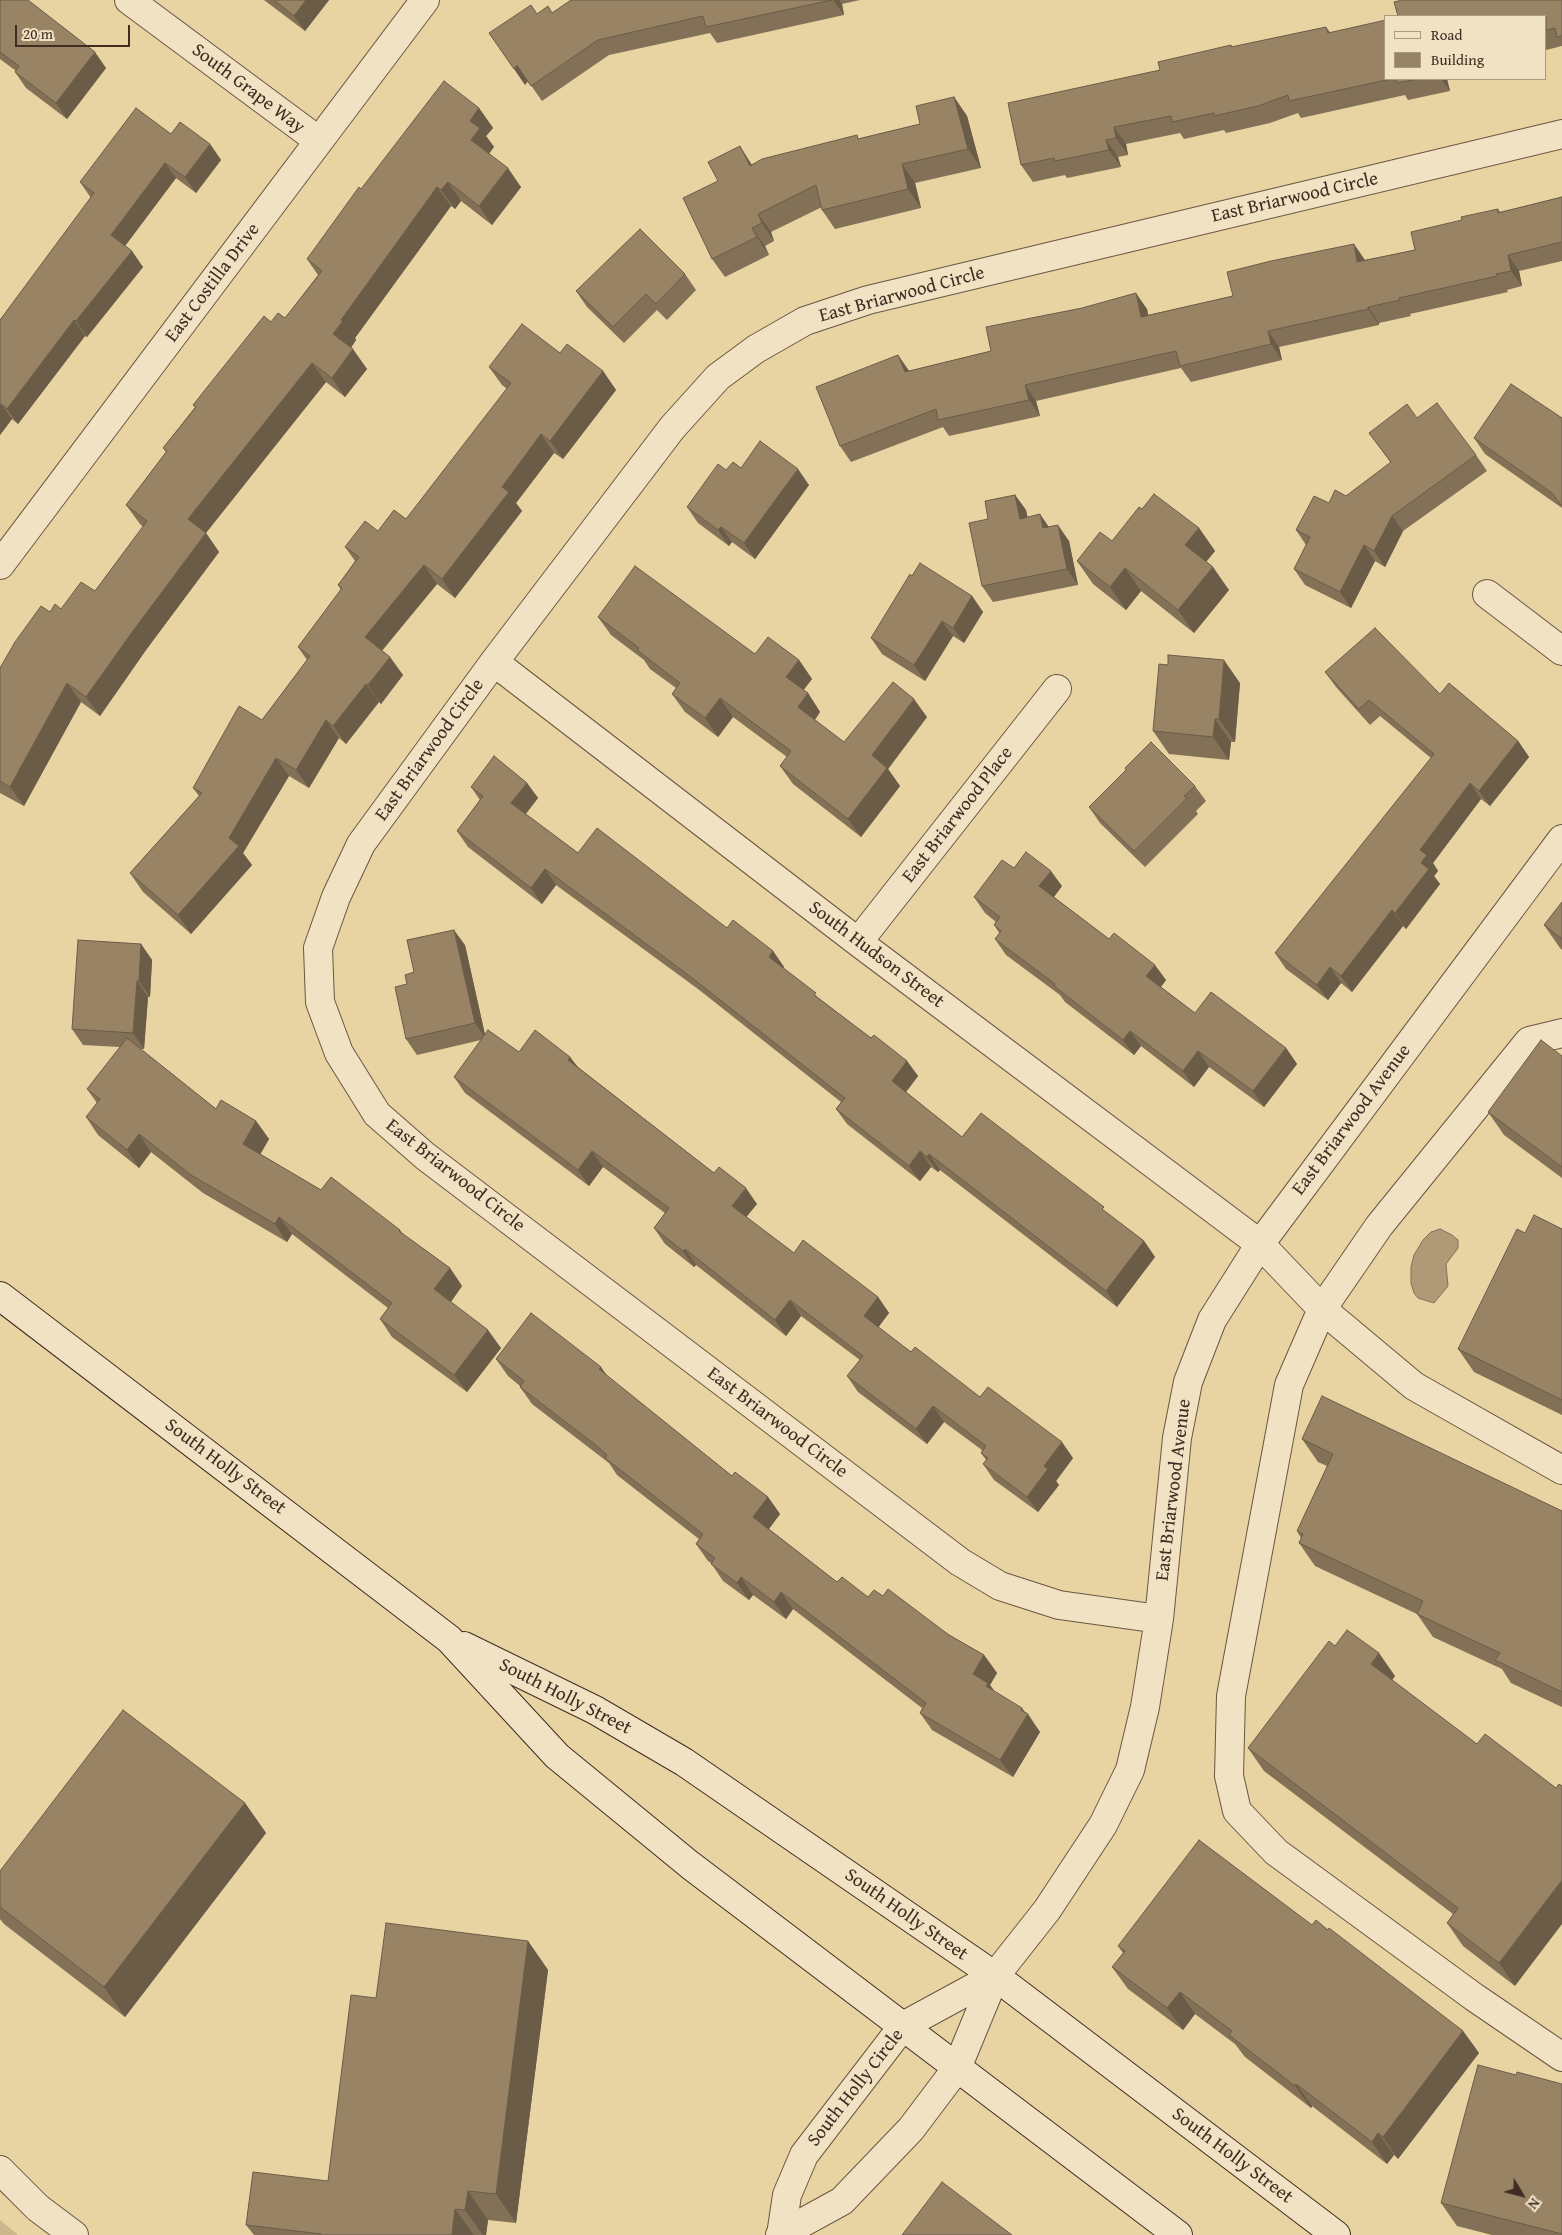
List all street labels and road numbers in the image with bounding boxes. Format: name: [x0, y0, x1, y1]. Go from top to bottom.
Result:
street label: South Grape Way: [187, 39, 309, 139]
street label: East Briarwood Circle: [1209, 168, 1381, 228]
street label: East Costilla Drive: [161, 219, 265, 347]
street label: East Briarwood Circle: [817, 262, 987, 328]
street label: East Briarwood Circle: [371, 674, 489, 826]
street label: East Briarwood Place: [898, 742, 1018, 888]
street label: South Hudson Street: [804, 897, 948, 1013]
street label: East Briarwood Avenue: [1288, 1040, 1416, 1200]
street label: East Briarwood Circle: [381, 1115, 529, 1237]
street label: East Briarwood Circle: [702, 1363, 852, 1483]
street label: East Briarwood Avenue: [1152, 1398, 1196, 1582]
street label: South Holly Street: [160, 1414, 290, 1520]
street label: South Holly Street: [495, 1654, 635, 1740]
street label: South Holly Street: [840, 1864, 972, 1966]
street label: South Holly Circle: [803, 2025, 909, 2151]
street label: South Holly Street: [1167, 2103, 1297, 2209]

